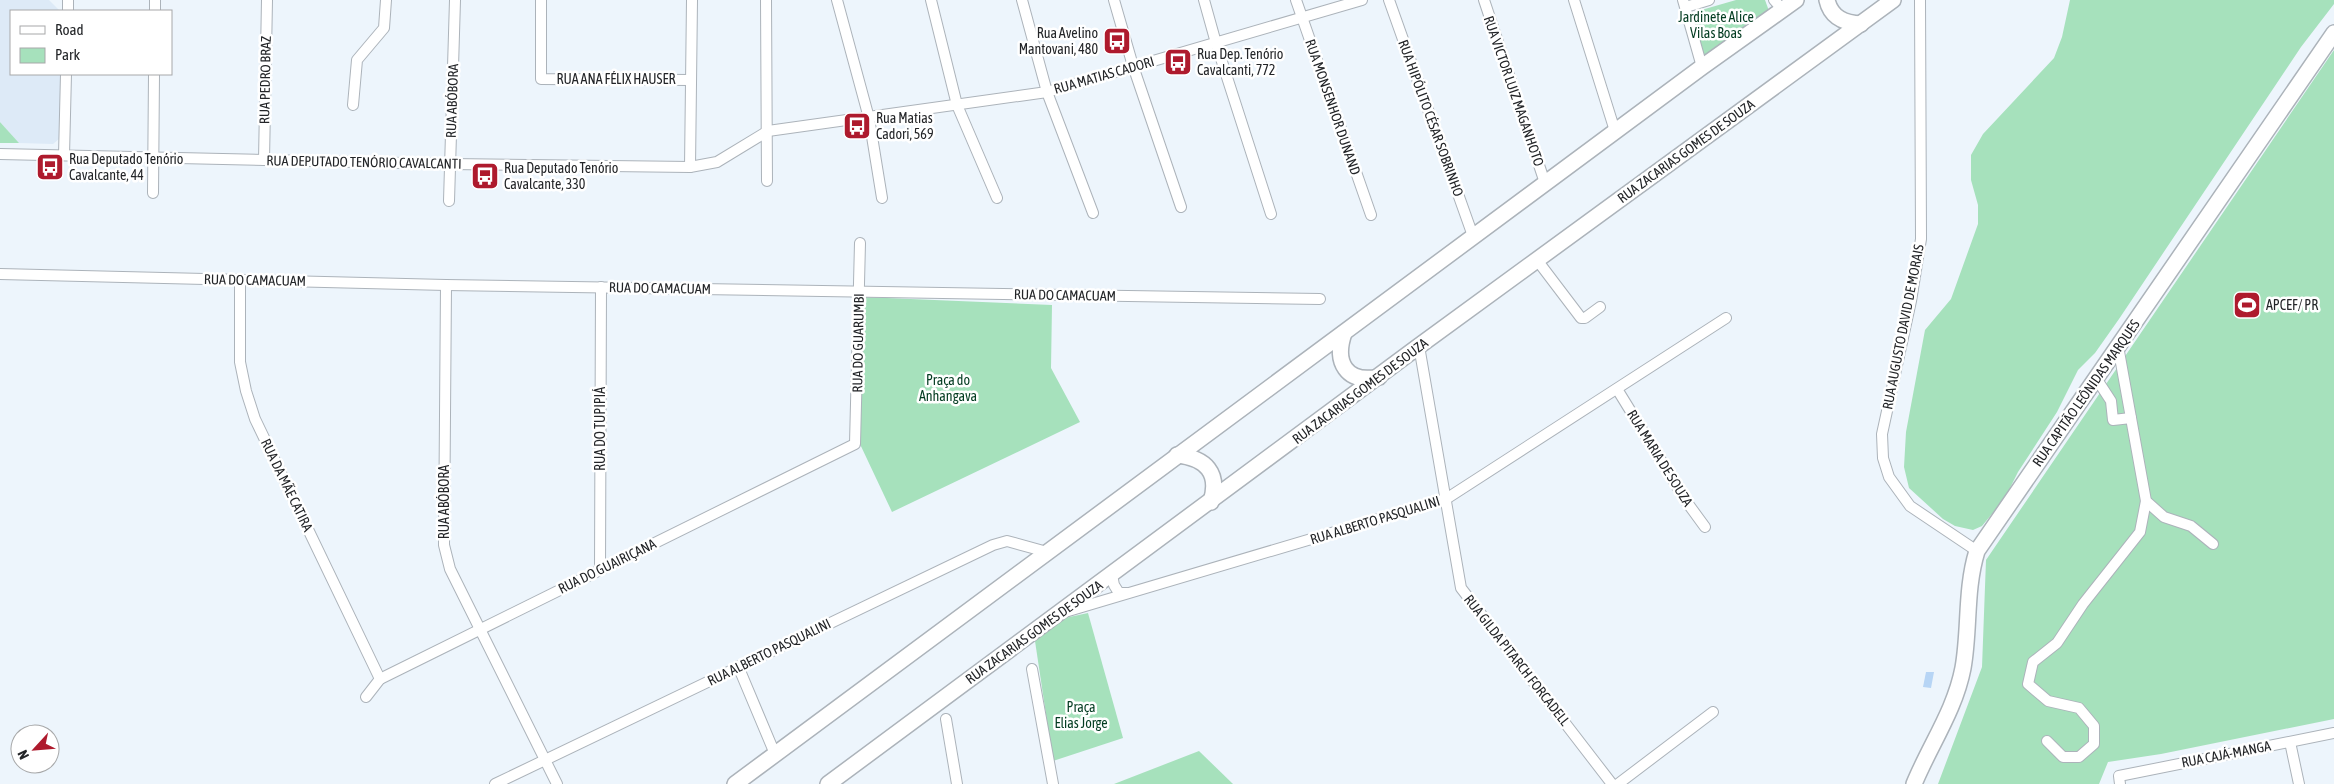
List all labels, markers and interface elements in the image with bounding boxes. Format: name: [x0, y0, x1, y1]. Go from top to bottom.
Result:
park label: Jardinete Alice Vilas Boas: [1678, 9, 1754, 41]
legend: [10, 10, 172, 75]
street label: RUA VICTOR LUIZ MAGANHOTO: [1481, 14, 1547, 168]
text: Road: [55, 21, 84, 38]
place label: Rua Avelino Mantovani, 480: [1019, 25, 1098, 57]
bus stop icon: Rua Avelino Mantovani, 480: [1102, 26, 1132, 56]
street label: RUA PEDRO BRAZ: [256, 36, 274, 124]
street label: RUA MONSENHOR DUNAND: [1302, 37, 1364, 177]
street label: RUA HIPÓLITO CÉSAR SOBRINHO: [1395, 38, 1467, 198]
text: Park: [55, 46, 80, 63]
place label: Rua Dep. Tenório Cavalcanti, 772: [1197, 46, 1283, 78]
bus stop icon: Rua Dep. Tenório Cavalcanti, 772: [1163, 47, 1193, 77]
street label: RUA MATIAS CADORI: [1052, 53, 1156, 97]
street label: RUA ABÓBORA: [443, 63, 461, 138]
street label: RUA ANA FÉLIX HAUSER: [557, 71, 675, 87]
street label: RUA ZACARIAS GOMES DE SOUZA: [1614, 96, 1758, 206]
place label: Rua Matias Cadori, 569: [876, 110, 934, 142]
bus stop icon: Rua Matias Cadori, 569: [842, 111, 872, 141]
place label: Rua Deputado Tenório Cavalcante, 44: [69, 151, 183, 183]
bus stop icon: Rua Deputado Tenório Cavalcante, 44: [35, 152, 65, 182]
street label: RUA DEPUTADO TENÓRIO CAVALCANTI: [266, 152, 462, 172]
place label: Rua Deputado Tenório Cavalcante, 330: [504, 160, 618, 192]
bus stop icon: Rua Deputado Tenório Cavalcante, 330: [470, 161, 500, 191]
street label: RUA AUGUSTO DAVID DE MORAIS: [1879, 243, 1927, 411]
street label: RUA DO CAMACUAM: [204, 271, 306, 289]
street label: RUA DO CAMACUAM: [609, 279, 711, 297]
street label: RUA DO CAMACUAM: [1014, 286, 1116, 304]
sports icon: APCEF/ PR: [2232, 290, 2262, 320]
street label: RUA DO GUARUMBI: [849, 293, 867, 393]
place label: APCEF/ PR: [2266, 297, 2318, 313]
street label: RUA CAPITÃO LEÔNIDAS MARQUES: [2029, 316, 2143, 469]
street label: RUA ZACARIAS GOMES DE SOUZA: [1289, 335, 1431, 447]
park label: Praça do Anhangava: [919, 372, 977, 404]
street label: RUA DO TUPIPIÁ: [592, 387, 608, 471]
street label: RUA MARIA DE SOUZA: [1624, 407, 1696, 509]
street label: RUA DA MÃE CATIRA: [258, 436, 316, 534]
street label: RUA ABÓBORA: [436, 465, 452, 539]
street label: RUA ALBERTO PASQUALINI: [1308, 493, 1442, 547]
street label: RUA DO GUAIRIÇANA: [555, 535, 659, 597]
street label: RUA ZACARIAS GOMES DE SOUZA: [962, 577, 1106, 687]
street label: RUA GILDA PITARCH FORCADELL: [1461, 591, 1573, 729]
street label: RUA ALBERTO PASQUALINI: [705, 615, 833, 689]
park label: Praça Elias Jorge: [1054, 699, 1108, 731]
north arrow: [10, 724, 60, 774]
street label: RUA CAJÁ-MANGA: [2180, 737, 2272, 771]
text: N: [14, 747, 32, 762]

